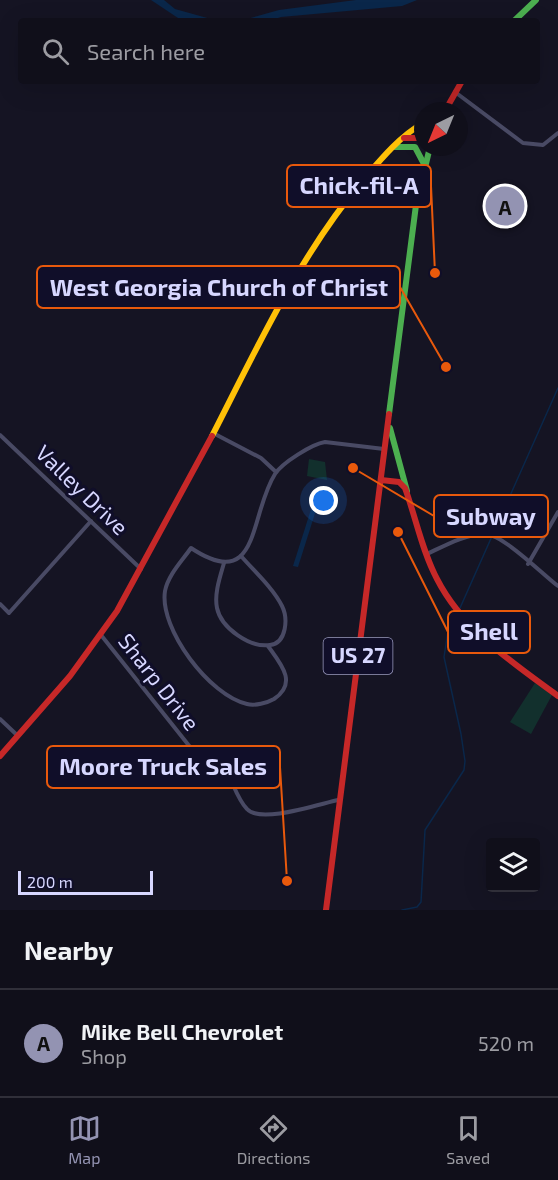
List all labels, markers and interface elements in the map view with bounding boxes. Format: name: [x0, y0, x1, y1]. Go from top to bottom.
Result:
search box: [18, 18, 540, 84]
icon: search: [39, 35, 72, 68]
text: Search here: [87, 38, 205, 64]
north arrow: [414, 102, 468, 156]
callout: Chick-fil-A: [287, 165, 431, 207]
text: Chick-fil-A: [299, 170, 419, 199]
pin: A: [486, 184, 524, 228]
callout: West Georgia Church of Christ: [37, 266, 400, 308]
text: West Georgia Church of Christ: [50, 272, 388, 301]
street label: Valley Drive: [31, 439, 134, 540]
your location: [309, 486, 338, 515]
callout: Subway: [434, 495, 548, 537]
text: Subway: [446, 501, 536, 530]
callout: Shell: [448, 611, 530, 653]
text: Shell: [460, 616, 518, 645]
street label: Sharp Drive: [114, 628, 206, 735]
road number: US 27: [324, 638, 392, 674]
callout: Moore Truck Sales: [47, 746, 280, 788]
text: Moore Truck Sales: [59, 751, 267, 780]
map controls: [486, 838, 540, 892]
button: layers: [486, 838, 540, 892]
scale bar: [18, 868, 153, 896]
text: 200 m: [27, 872, 73, 891]
text: Nearby: [24, 934, 113, 965]
text: Mike Bell Chevrolet: [81, 1018, 283, 1044]
text: A: [37, 1031, 50, 1055]
text: 520 m: [478, 1031, 534, 1055]
text: Shop: [81, 1044, 127, 1068]
tab: Map: [68, 1112, 101, 1167]
tab: Directions: [237, 1112, 310, 1167]
tab: Saved: [446, 1112, 490, 1167]

